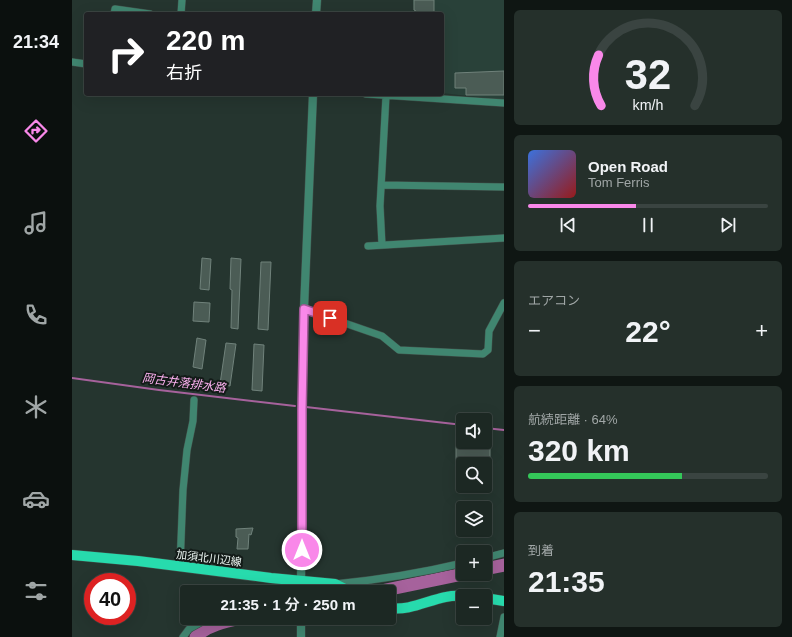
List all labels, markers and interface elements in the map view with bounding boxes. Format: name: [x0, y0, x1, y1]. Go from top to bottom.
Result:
text: 220 m: [166, 25, 245, 56]
icon: right: [100, 28, 152, 80]
text: 21:34: [13, 32, 59, 52]
text: 32: [625, 51, 671, 98]
text: 右折: [166, 63, 202, 83]
text: km/h: [633, 96, 664, 112]
icon: directions: [22, 117, 50, 145]
text: Open Road: [588, 158, 668, 175]
text: Tom Ferris: [588, 175, 649, 190]
icon: music: [22, 209, 50, 237]
icon: previous: [557, 214, 579, 236]
icon: pause: [637, 214, 659, 236]
icon: next: [717, 214, 739, 236]
text: エアコン: [528, 293, 580, 308]
icon: phone: [22, 301, 50, 329]
pin: [313, 301, 347, 335]
icon: arrive: [319, 307, 341, 329]
text: 22°: [625, 315, 671, 348]
text: −: [528, 318, 541, 343]
text: +: [755, 318, 768, 343]
water label: 岡古井落排水路: [141, 371, 228, 395]
icon: climate: [22, 393, 50, 421]
text: 航続距離 · 64%: [528, 412, 618, 427]
map controls: [456, 413, 492, 625]
button: sound: [456, 413, 492, 449]
text: 320 km: [528, 434, 630, 467]
button: search: [456, 457, 492, 493]
icon: car: [22, 485, 50, 513]
button: layers: [456, 501, 492, 537]
position arrow: [281, 529, 323, 571]
text: 到着: [528, 543, 554, 558]
button: +: [456, 545, 492, 581]
street label: 加須北川辺線: [176, 548, 242, 568]
text: 21:35: [528, 565, 605, 598]
speed limit sign: 40: [84, 573, 136, 625]
icon: filters: [22, 577, 50, 605]
button: −: [456, 589, 492, 625]
text: 21:35 · 1 分 · 250 m: [220, 596, 356, 613]

